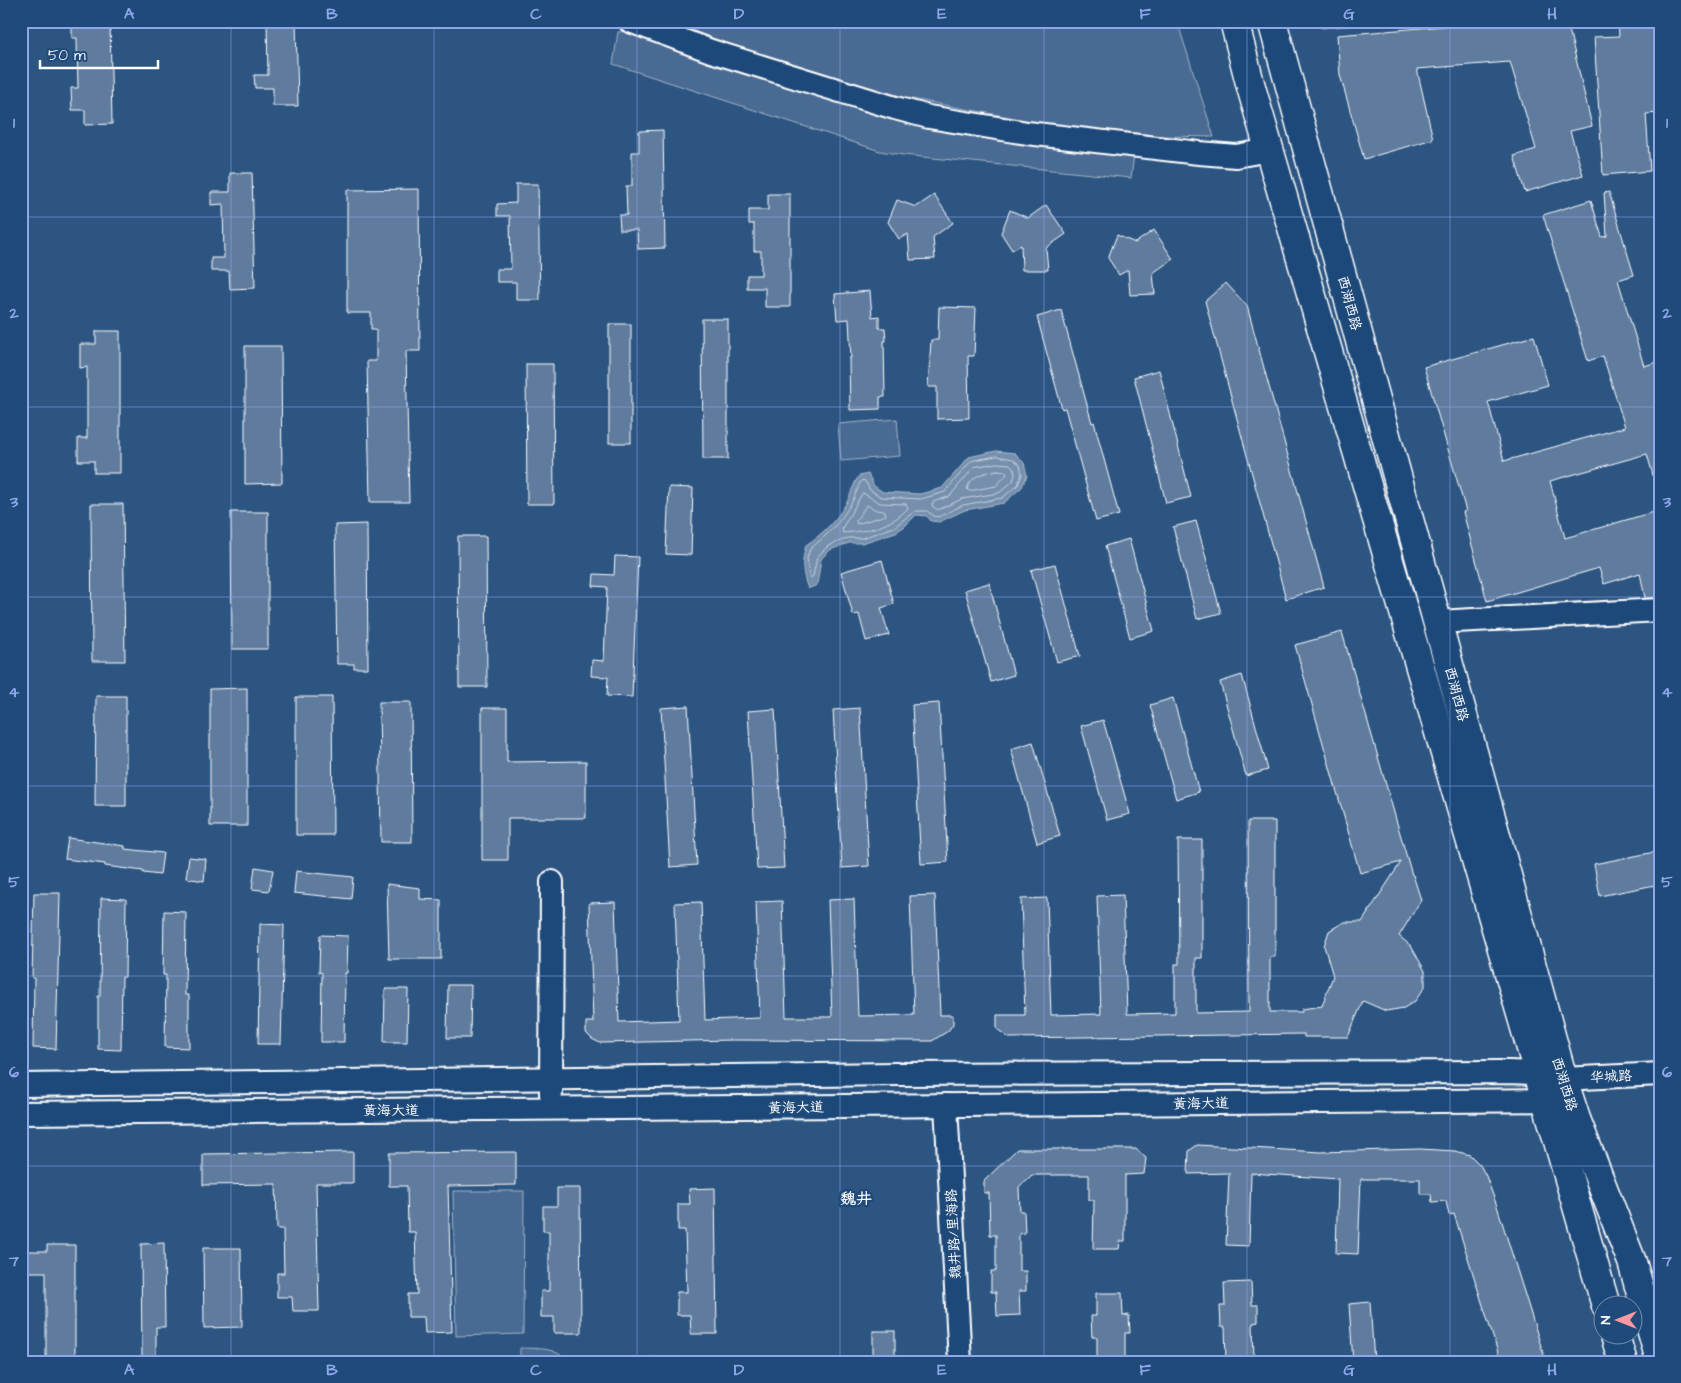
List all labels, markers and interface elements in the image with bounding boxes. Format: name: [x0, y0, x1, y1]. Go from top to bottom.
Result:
text: A: [124, 3, 135, 25]
text: B: [326, 3, 338, 25]
text: C: [530, 3, 542, 25]
text: D: [734, 3, 745, 25]
text: E: [937, 3, 947, 25]
text: F: [1139, 3, 1151, 25]
text: G: [1343, 3, 1355, 25]
text: H: [1547, 3, 1557, 25]
scale bar: [40, 38, 158, 70]
text: 50 m: [48, 45, 86, 66]
text: 1: [13, 112, 16, 134]
text: 1: [1666, 112, 1669, 134]
street label: 西湖西路: [1332, 274, 1366, 333]
text: 2: [8, 302, 19, 324]
text: 2: [1661, 302, 1672, 324]
text: 3: [9, 491, 19, 513]
text: 3: [1662, 491, 1672, 513]
street label: 西湖西路: [1439, 665, 1473, 724]
text: 4: [9, 681, 20, 703]
text: 4: [1662, 681, 1673, 703]
text: 5: [8, 871, 20, 893]
text: 5: [1661, 871, 1673, 893]
street label: 西湖西路: [1546, 1055, 1582, 1114]
text: 6: [9, 1061, 19, 1083]
text: 6: [1662, 1061, 1672, 1083]
street label: 华城路: [1590, 1066, 1633, 1088]
street label: 黄海大道: [1173, 1094, 1229, 1114]
street label: 黄海大道: [768, 1098, 824, 1118]
street label: 黄海大道: [363, 1101, 419, 1121]
district label: 魏井: [840, 1188, 872, 1210]
street label: 魏井路/里海路: [942, 1188, 966, 1280]
text: 7: [8, 1250, 19, 1272]
text: 7: [1661, 1250, 1672, 1272]
north arrow: [1594, 1296, 1644, 1346]
text: N: [1596, 1315, 1616, 1324]
text: A: [124, 1359, 135, 1381]
text: B: [326, 1359, 338, 1381]
text: C: [530, 1359, 542, 1381]
text: D: [734, 1359, 745, 1381]
text: E: [937, 1359, 947, 1381]
text: F: [1139, 1359, 1151, 1381]
text: G: [1343, 1359, 1355, 1381]
text: H: [1547, 1359, 1557, 1381]

